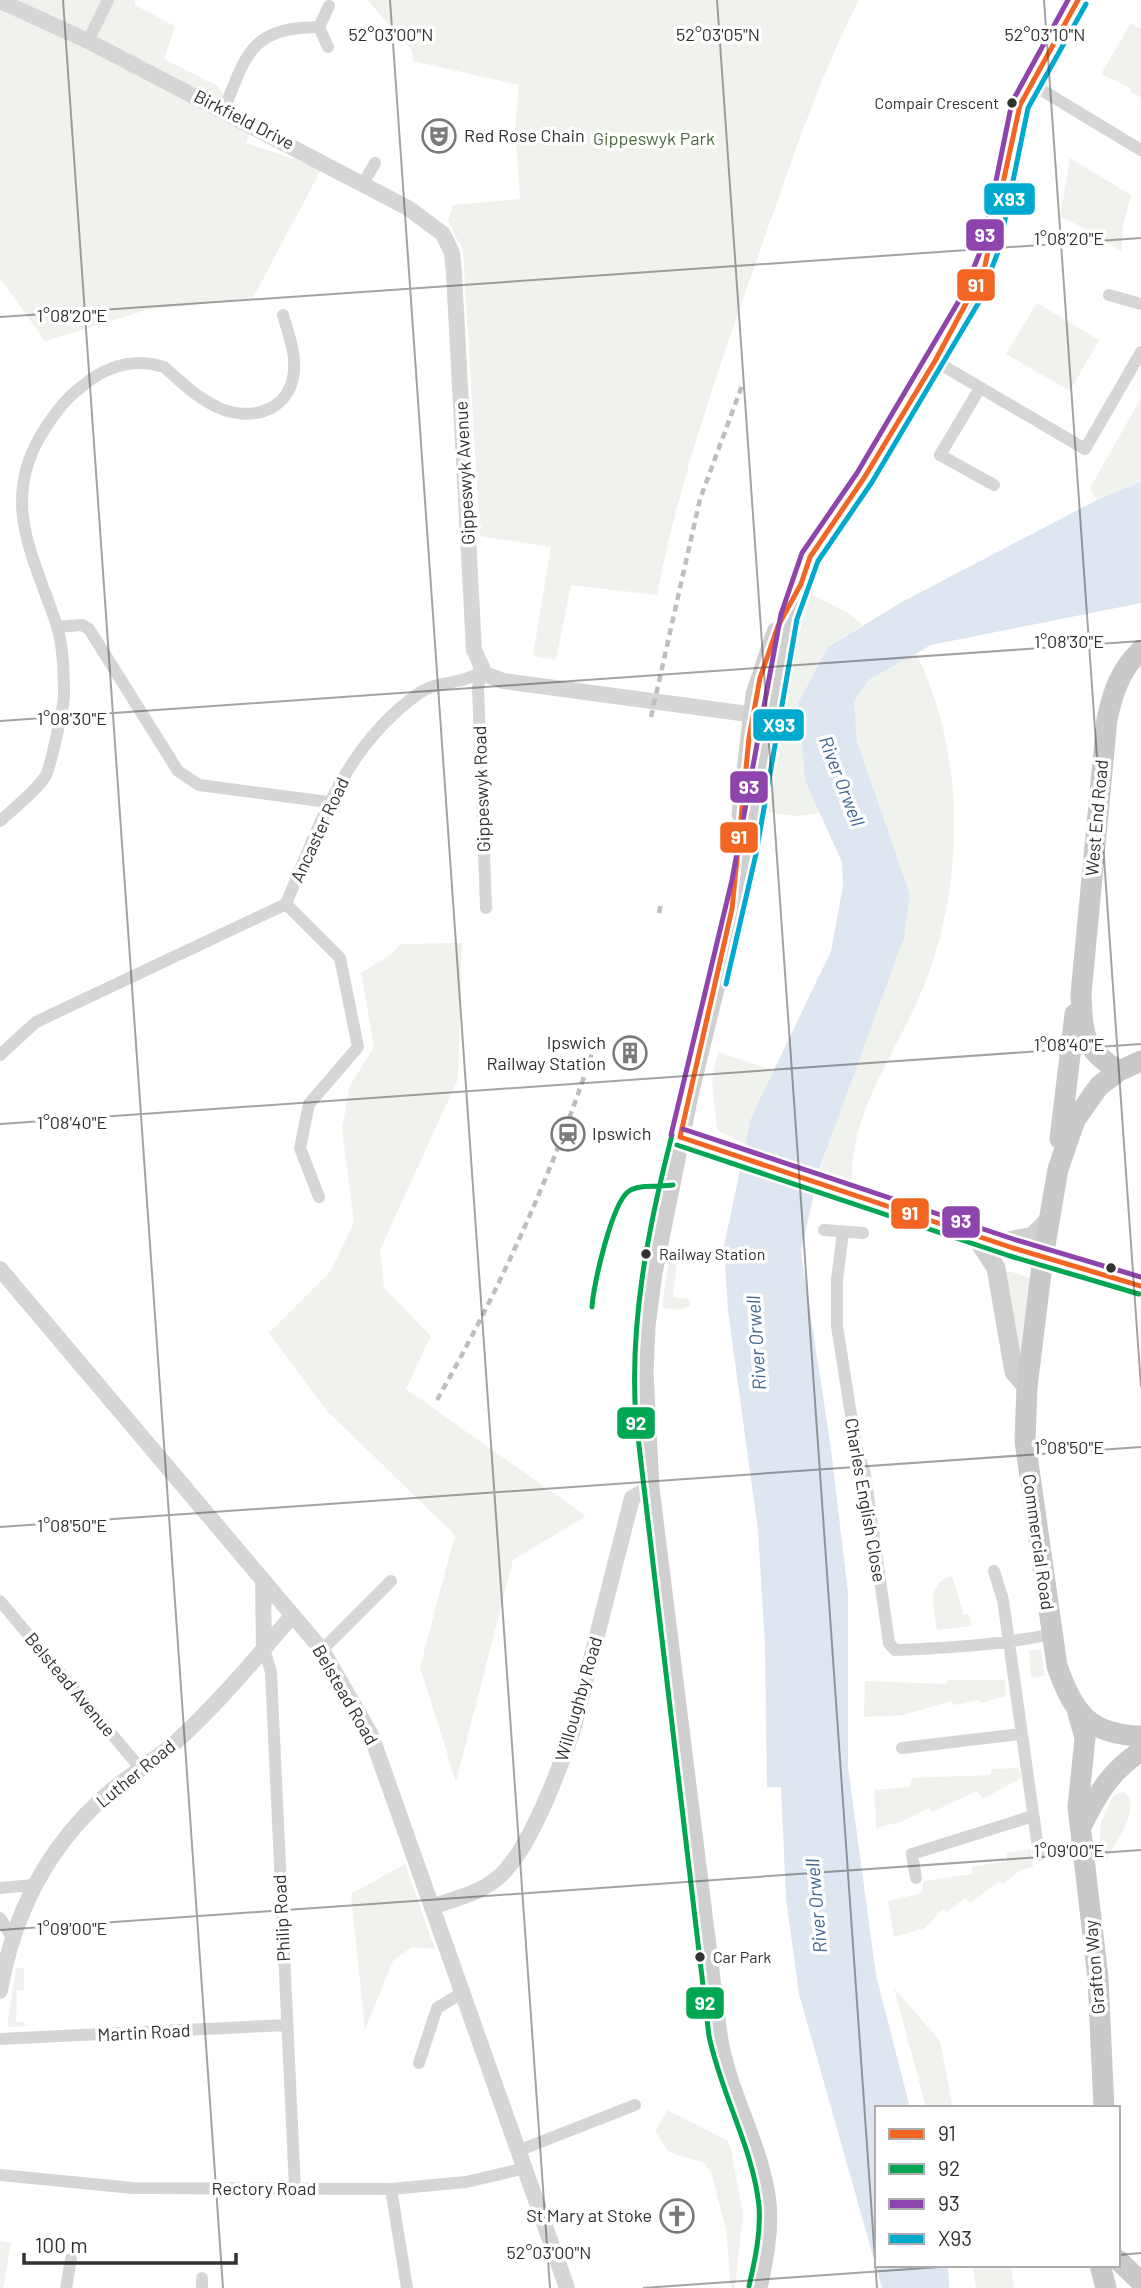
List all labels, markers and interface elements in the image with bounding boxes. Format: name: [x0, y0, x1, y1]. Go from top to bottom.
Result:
text: 52°03'00"N: [349, 23, 433, 45]
text: 52°03'05"N: [676, 23, 760, 45]
text: 52°03'10"N: [1005, 23, 1085, 45]
street label: Birkfield Drive: [191, 84, 298, 154]
place label: Compair Crescent: [874, 93, 999, 112]
marker: Compair Crescent: [1005, 96, 1019, 110]
theatre icon: Red Rose Chain: [420, 117, 458, 155]
place label: Red Rose Chain: [464, 124, 585, 146]
park label: Gippeswyk Park: [593, 127, 715, 149]
line badge: X93: [983, 182, 1036, 216]
text: X93: [993, 187, 1025, 210]
line badge: 93: [965, 218, 1005, 252]
text: 93: [975, 223, 995, 246]
text: 1°08'20"E: [1034, 227, 1104, 249]
line badge: 91: [956, 268, 996, 302]
text: 91: [968, 273, 984, 296]
text: 1°08'20"E: [37, 304, 107, 326]
street label: Gippeswyk Avenue: [449, 401, 479, 546]
text: 1°08'30"E: [1034, 630, 1104, 652]
text: 1°08'30"E: [37, 707, 107, 729]
line badge: X93: [752, 708, 805, 742]
text: X93: [763, 713, 795, 736]
street label: Gippeswyk Road: [468, 725, 494, 853]
water label: River Orwell: [815, 733, 870, 830]
street label: West End Road: [1080, 759, 1112, 877]
line badge: 93: [729, 770, 769, 804]
street label: Ancaster Road: [285, 773, 353, 886]
text: 93: [739, 775, 759, 798]
line badge: 91: [719, 821, 759, 854]
text: 91: [731, 825, 747, 848]
place label: Ipswich Railway Station: [486, 1031, 606, 1074]
text: 1°08'40"E: [1034, 1033, 1104, 1055]
building icon: Ipswich Railway Station: [611, 1034, 649, 1072]
text: 1°08'40"E: [37, 1111, 107, 1133]
station icon: Ipswich: [549, 1115, 587, 1153]
place label: Ipswich: [592, 1122, 651, 1144]
line badge: 91: [890, 1197, 930, 1230]
text: 91: [902, 1201, 918, 1224]
line badge: 93: [941, 1205, 981, 1239]
text: 93: [951, 1209, 971, 1232]
place label: Railway Station: [659, 1244, 765, 1263]
marker: Railway Station: [639, 1247, 653, 1261]
unlabelled marker: [1104, 1261, 1118, 1275]
water label: River Orwell: [741, 1294, 770, 1391]
line badge: 92: [616, 1406, 656, 1440]
text: 92: [626, 1411, 646, 1434]
street label: Charles English Close: [841, 1416, 891, 1584]
text: 1°08'50"E: [1034, 1436, 1104, 1458]
street label: Commercial Road: [1019, 1472, 1059, 1611]
text: 1°08'50"E: [37, 1514, 107, 1536]
street label: Belstead Avenue: [21, 1628, 121, 1741]
street label: Willoughby Road: [550, 1634, 606, 1764]
street label: Belstead Road: [308, 1641, 383, 1748]
street label: Luther Road: [91, 1735, 179, 1812]
text: 1°09'00"E: [1033, 1839, 1105, 1861]
water label: River Orwell: [800, 1857, 831, 1954]
street label: Philip Road: [268, 1874, 294, 1962]
text: 1°09'00"E: [36, 1917, 108, 1939]
street label: Grafton Way: [1079, 1919, 1109, 2015]
place label: Car Park: [713, 1947, 771, 1966]
marker: Car Park: [693, 1950, 707, 1964]
line badge: 92: [685, 1986, 725, 2020]
text: 92: [695, 1991, 715, 2014]
street label: Martin Road: [97, 2019, 191, 2045]
legend: [875, 2106, 1120, 2267]
text: 91: [938, 2120, 956, 2145]
text: 92: [938, 2155, 960, 2180]
street label: Rectory Road: [212, 2177, 316, 2199]
text: 93: [938, 2190, 960, 2215]
church icon: St Mary at Stoke: [658, 2197, 696, 2235]
place label: St Mary at Stoke: [526, 2204, 652, 2226]
scale bar: [24, 2222, 236, 2266]
text: X93: [938, 2225, 972, 2250]
text: 100 m: [35, 2232, 88, 2257]
text: 52°03'00"N: [507, 2241, 591, 2263]

